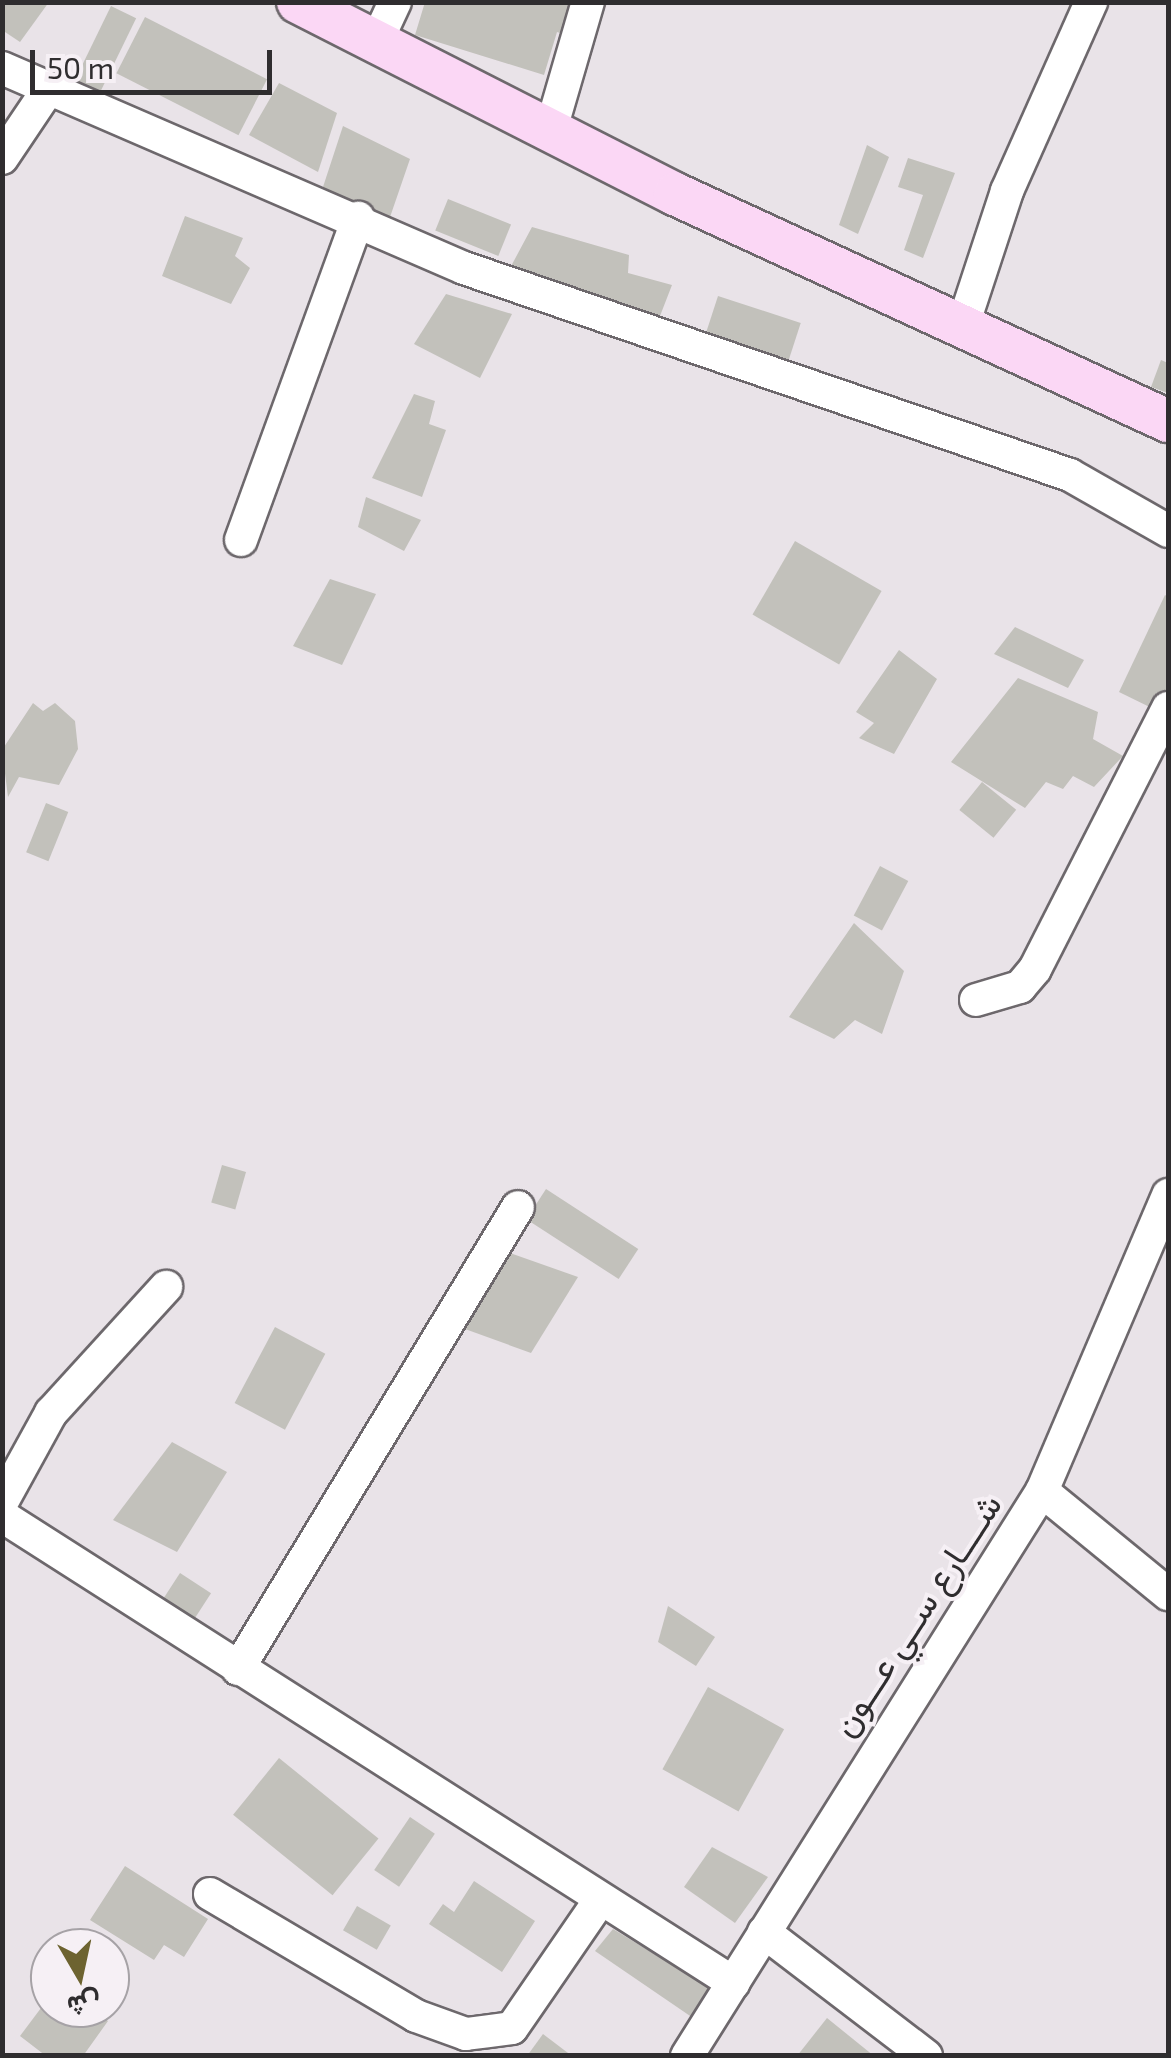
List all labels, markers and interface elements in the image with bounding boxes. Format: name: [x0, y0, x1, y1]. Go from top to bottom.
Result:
scale bar: [35, 30, 278, 92]
text: 50 m: [47, 49, 114, 85]
street label: شــــارع ســي عـــون: [821, 1485, 1009, 1743]
north arrow: [30, 1928, 130, 2028]
text: ش: [65, 1986, 104, 2025]

